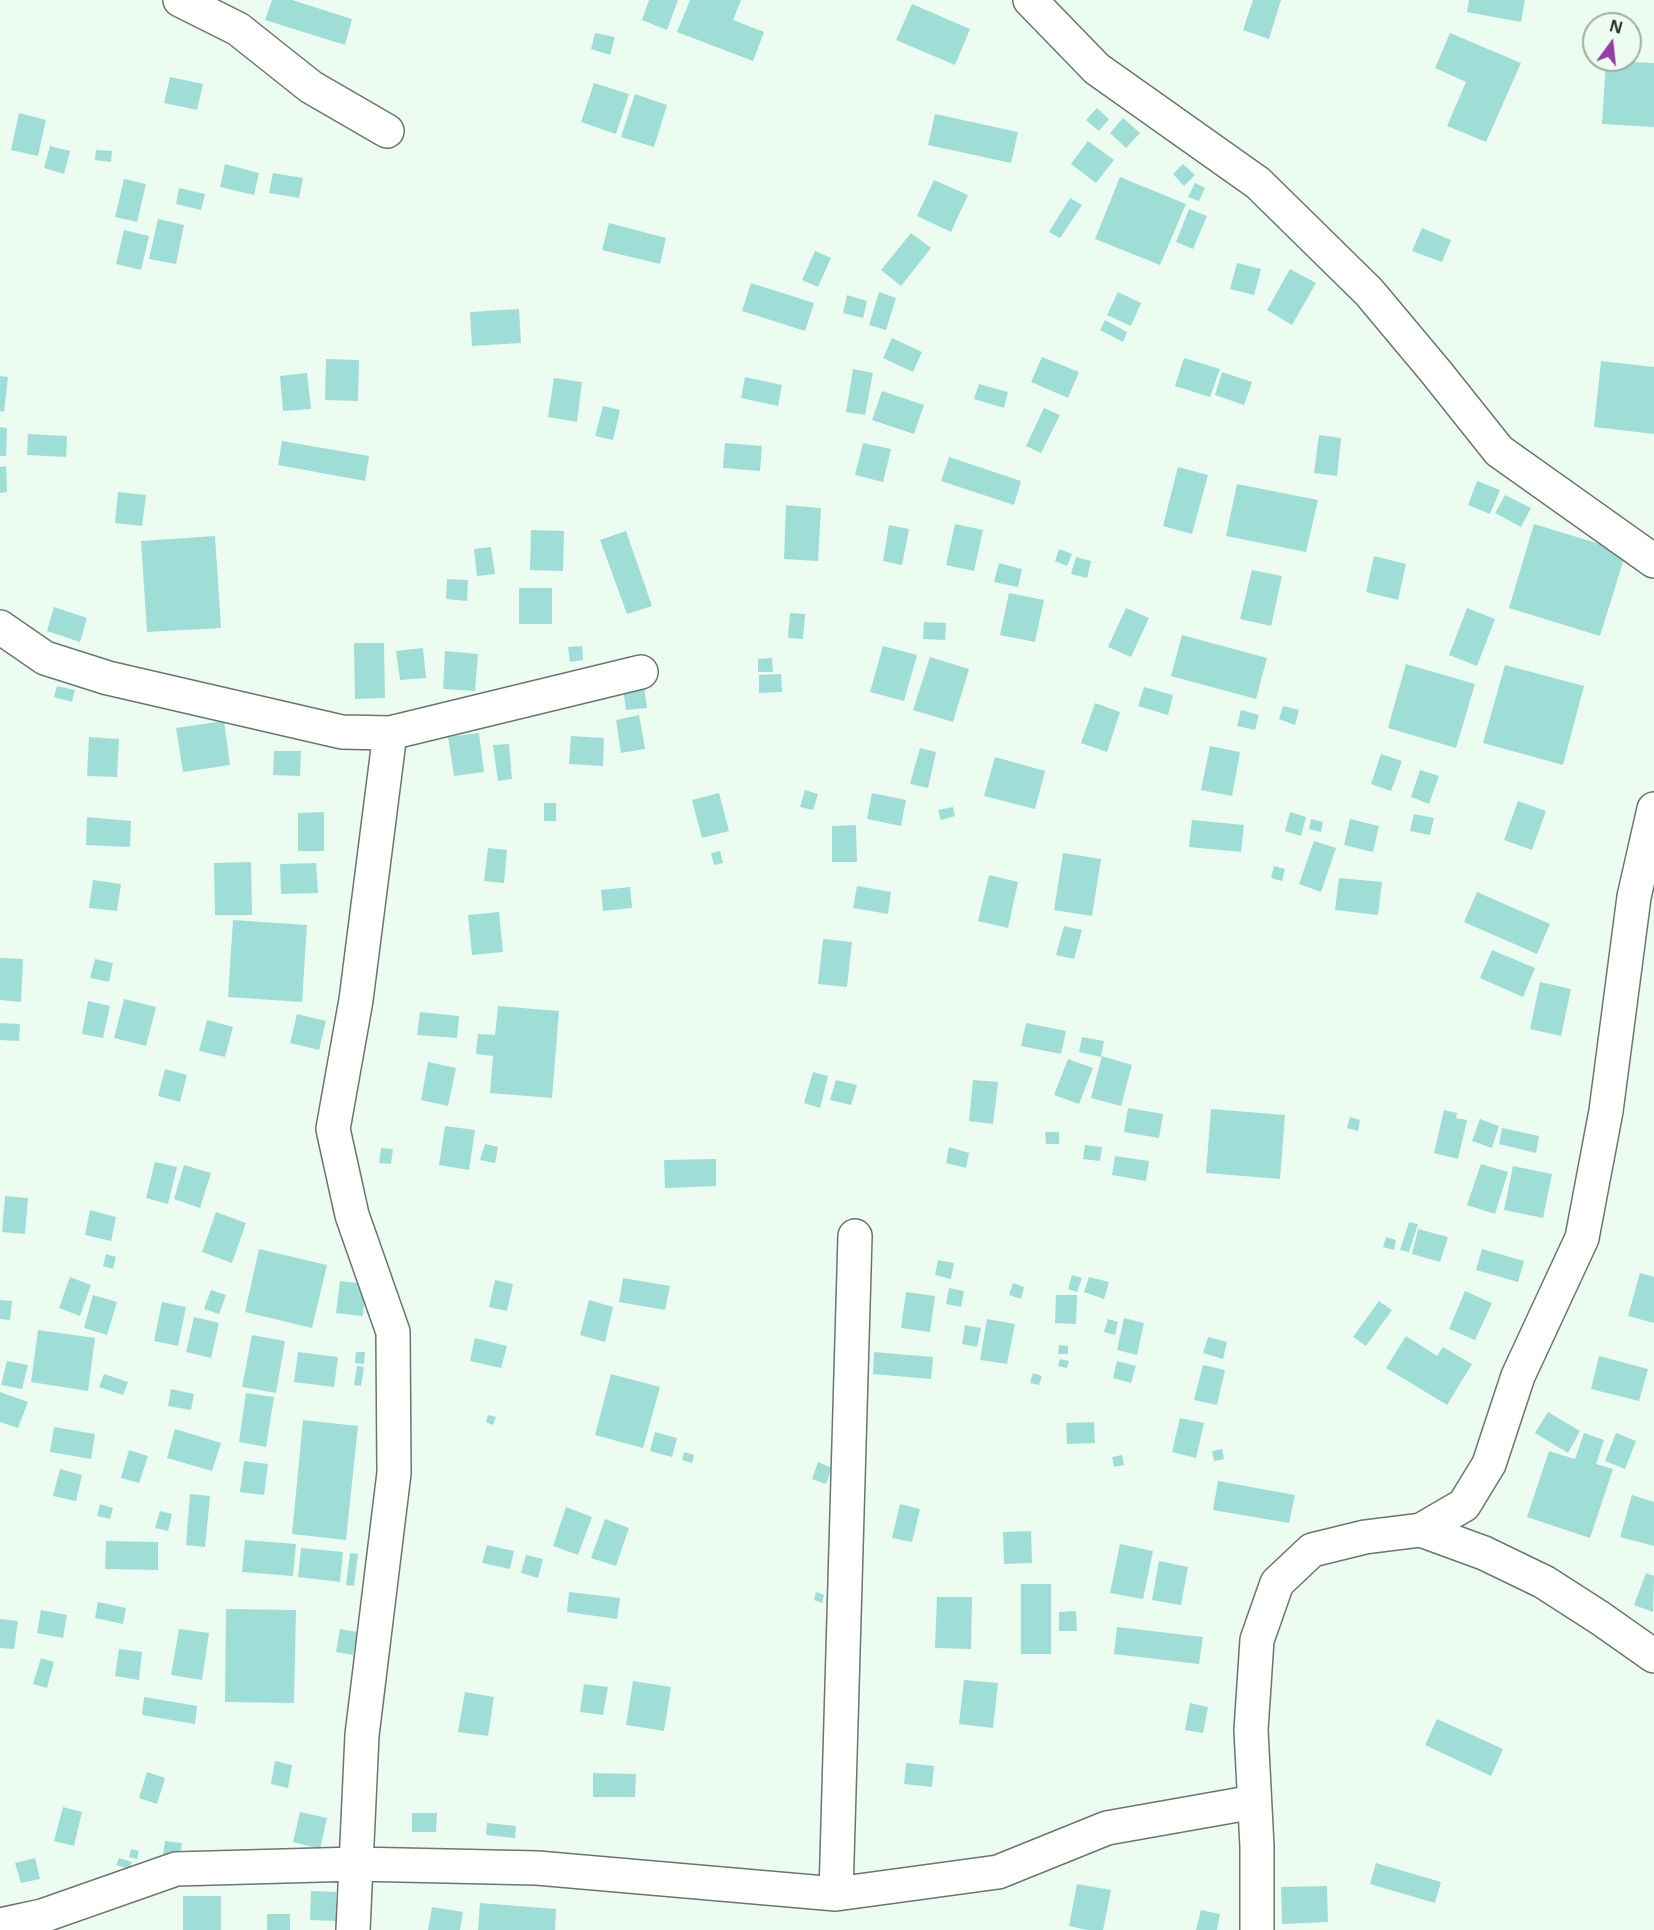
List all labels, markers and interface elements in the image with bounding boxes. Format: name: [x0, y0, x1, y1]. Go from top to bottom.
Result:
north arrow: [1582, 12, 1642, 72]
text: N: [1607, 14, 1625, 39]

